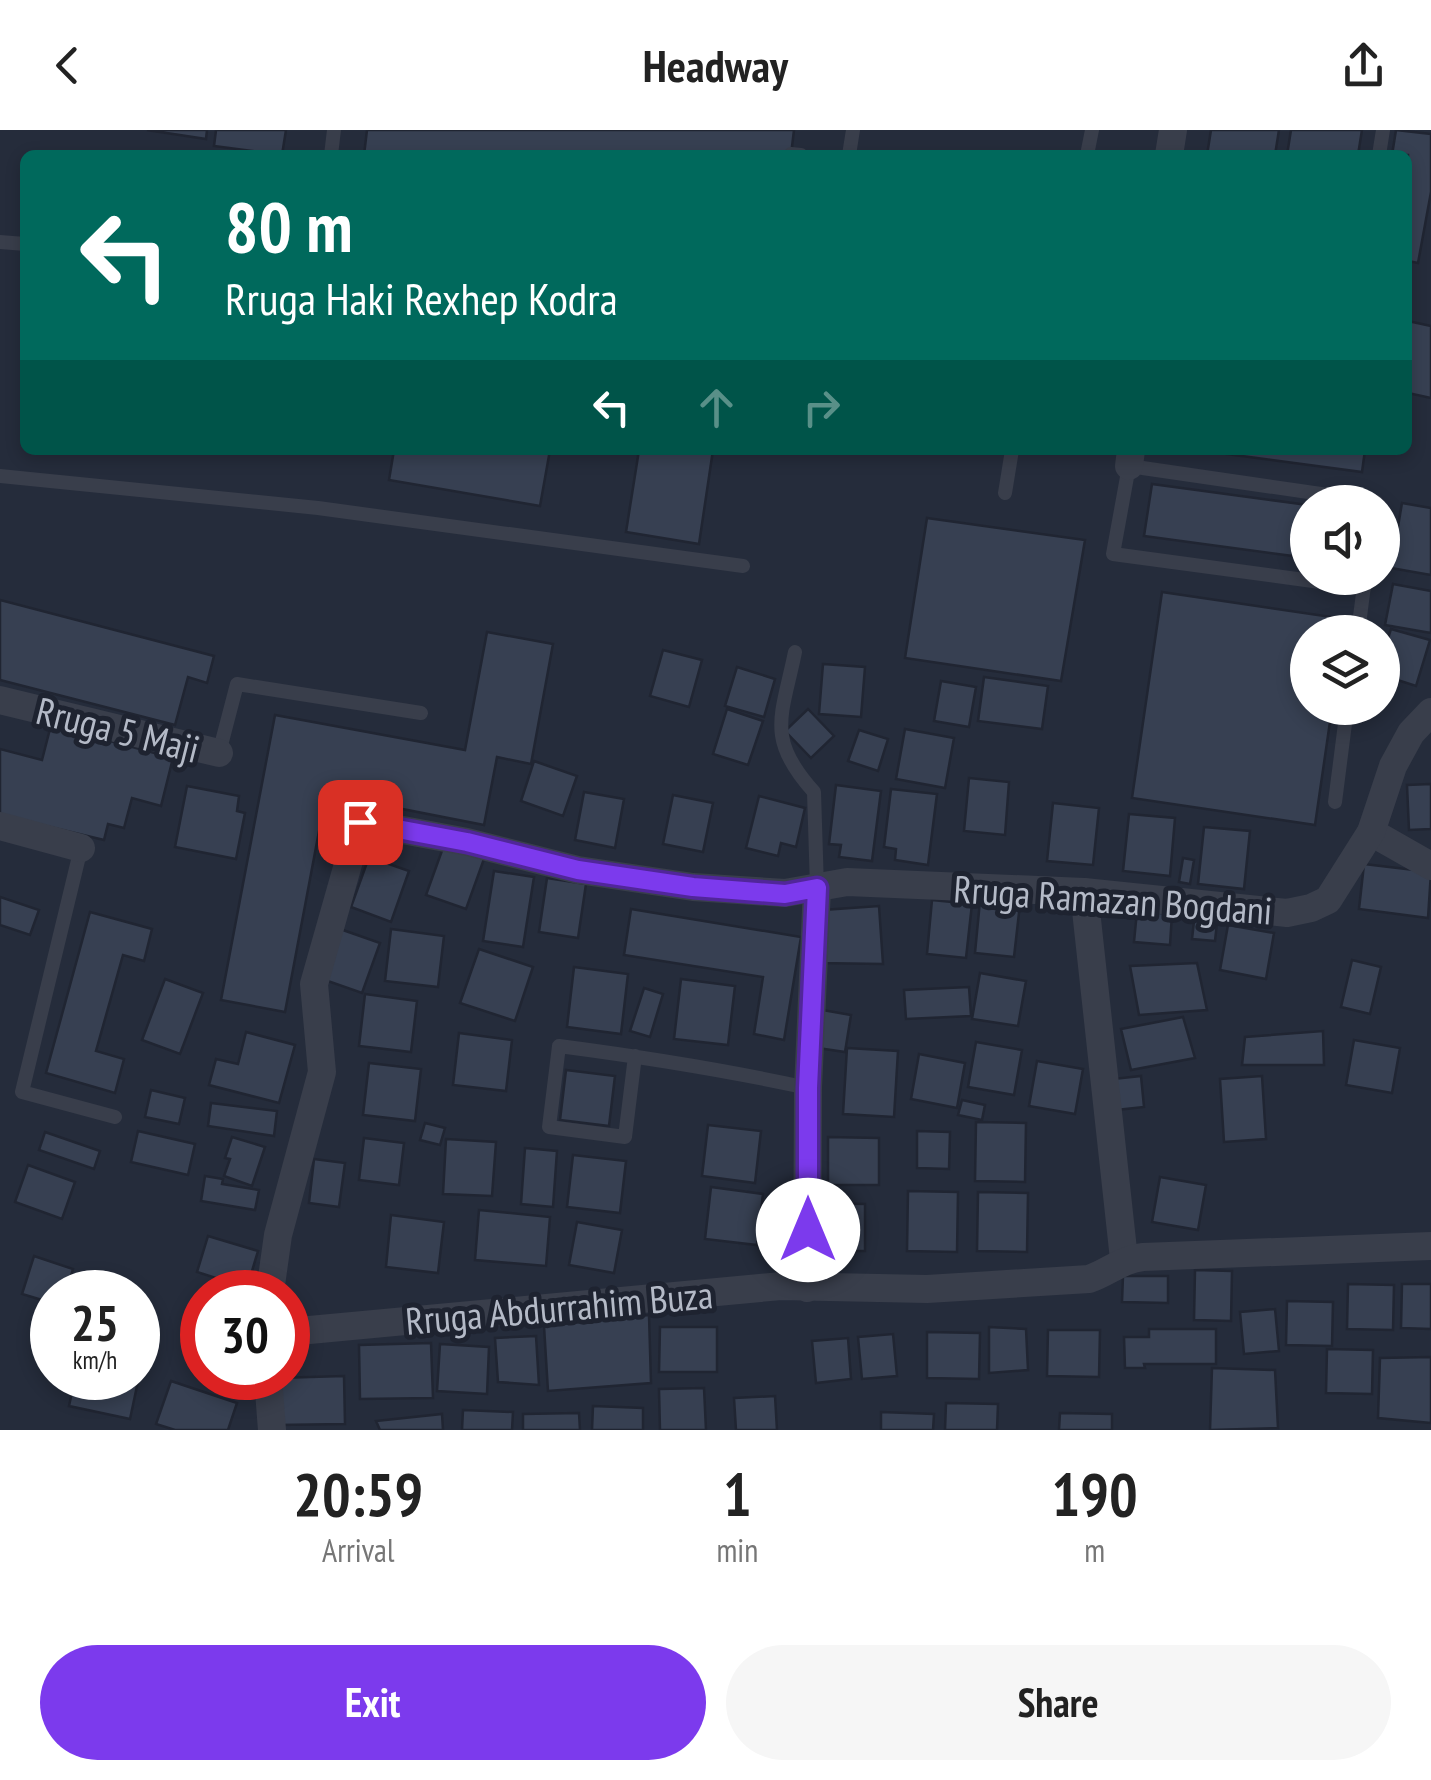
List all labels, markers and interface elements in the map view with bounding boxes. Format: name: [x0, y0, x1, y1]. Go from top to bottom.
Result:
text: Headway: [643, 36, 788, 94]
icon: back: [40, 38, 95, 93]
icon: share: [1336, 38, 1391, 93]
text: 80 m: [225, 181, 353, 271]
icon: left: [60, 190, 190, 320]
text: Rruga Haki Rexhep Kodra: [225, 269, 618, 327]
icon: left: [584, 380, 639, 435]
icon: ahead: [689, 380, 744, 435]
icon: right: [794, 380, 849, 435]
map controls: [1290, 485, 1400, 725]
button: sound: [1290, 485, 1400, 595]
button: layers: [1290, 615, 1400, 725]
street label: Rruga 5 Maji: [32, 685, 204, 773]
pin: [318, 780, 403, 865]
icon: arrive: [333, 795, 388, 850]
street label: Rruga Ramazan Bogdani: [952, 863, 1274, 935]
position arrow: [756, 1178, 860, 1282]
street label: Rruga Abdurrahim Buza: [403, 1269, 715, 1345]
speed limit sign: 30: [180, 1270, 310, 1400]
text: 25: [71, 1290, 119, 1355]
text: km/h: [73, 1344, 117, 1376]
text: 20:59: [293, 1455, 423, 1533]
text: 1: [723, 1455, 752, 1533]
text: 190: [1052, 1455, 1138, 1533]
text: Arrival: [322, 1529, 394, 1571]
text: min: [716, 1529, 758, 1571]
text: m: [1084, 1529, 1105, 1571]
button: Exit: [40, 1645, 706, 1760]
button: Share: [726, 1645, 1391, 1760]

